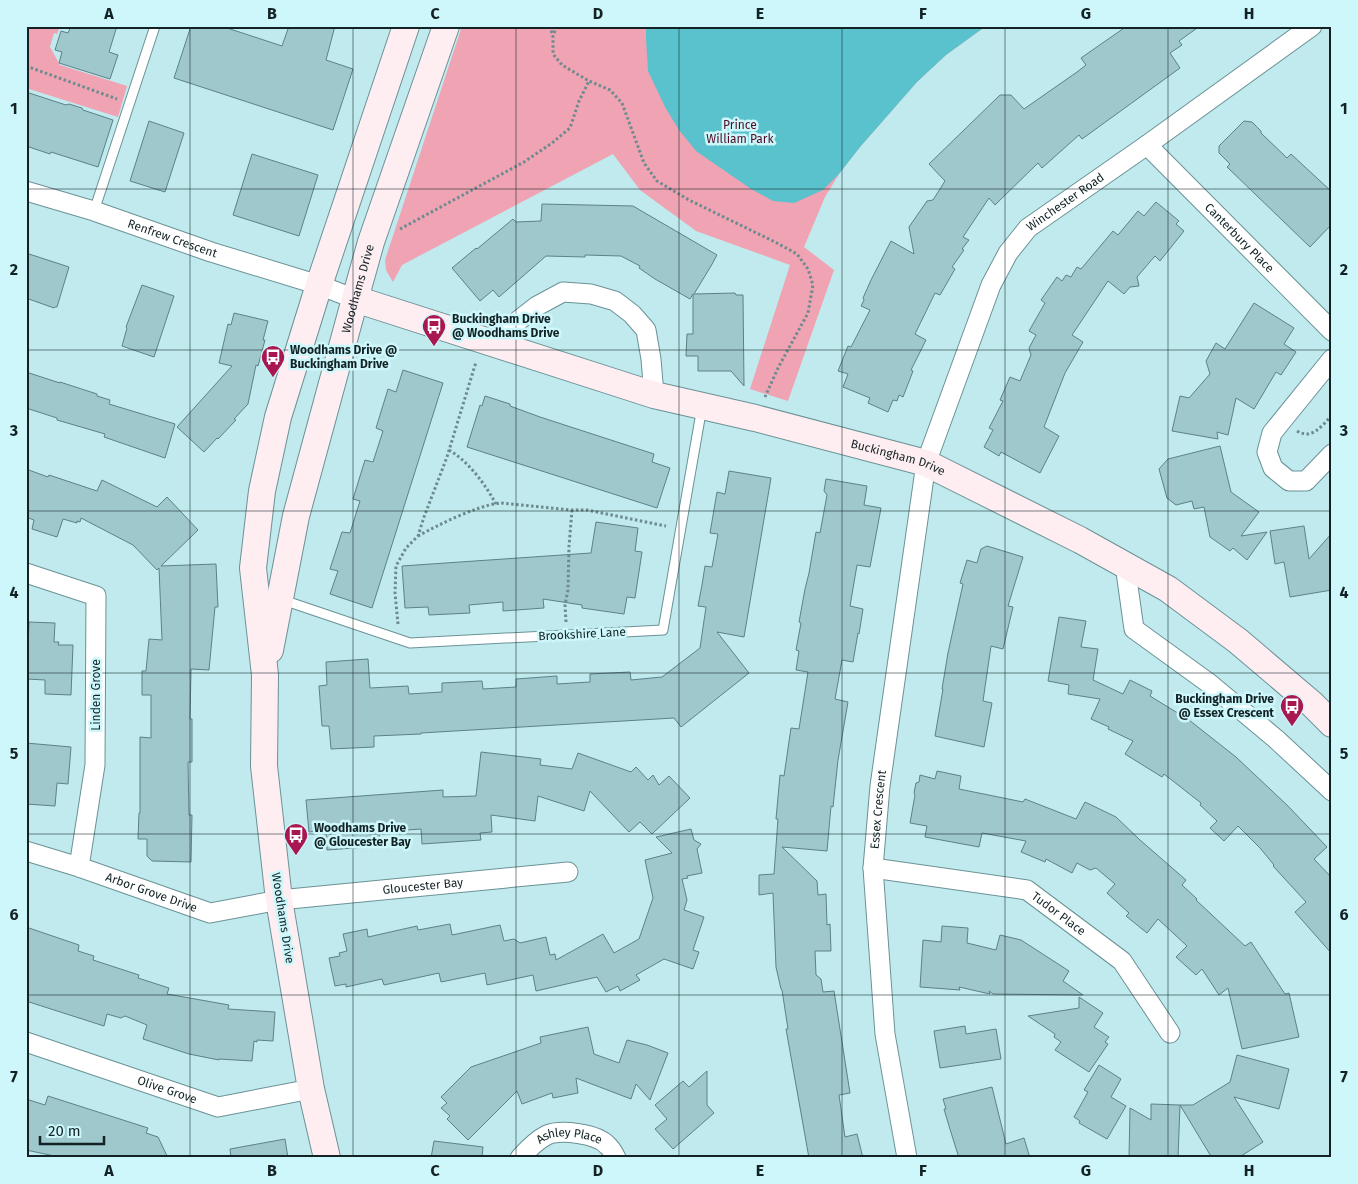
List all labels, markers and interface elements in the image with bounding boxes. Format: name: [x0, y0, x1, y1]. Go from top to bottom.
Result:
text: A: [103, 4, 114, 23]
text: B: [267, 4, 277, 23]
text: C: [430, 4, 440, 23]
text: D: [593, 4, 603, 23]
text: E: [756, 4, 764, 23]
text: F: [919, 4, 927, 23]
text: G: [1081, 4, 1091, 23]
text: H: [1244, 4, 1254, 23]
text: 1: [10, 99, 18, 118]
text: 1: [1340, 99, 1348, 118]
park label: Prince William Park: [706, 118, 775, 146]
street label: Winchester Road: [1024, 170, 1107, 234]
street label: Canterbury Place: [1202, 200, 1277, 276]
street label: Renfrew Crescent: [126, 216, 219, 261]
street label: Woodhams Drive: [339, 243, 377, 335]
text: 2: [10, 260, 18, 279]
text: 2: [1340, 260, 1348, 279]
place label: Buckingham Drive @ Woodhams Drive: [452, 312, 560, 340]
bus stop icon: Buckingham Drive @ Woodhams Drive: [421, 313, 447, 347]
place label: Woodhams Drive @ Buckingham Drive: [290, 343, 397, 371]
bus stop icon: Woodhams Drive @ Buckingham Drive: [260, 344, 286, 378]
text: 3: [9, 421, 18, 440]
text: 3: [1339, 421, 1348, 440]
street label: Buckingham Drive: [849, 437, 948, 478]
text: 4: [9, 583, 19, 602]
text: 4: [1339, 583, 1349, 602]
street label: Brookshire Lane: [538, 625, 626, 643]
street label: Linden Grove: [89, 659, 103, 731]
place label: Buckingham Drive @ Essex Crescent: [1175, 692, 1274, 720]
bus stop icon: Buckingham Drive @ Essex Crescent: [1279, 693, 1305, 727]
text: 5: [10, 744, 19, 763]
text: 5: [1340, 744, 1349, 763]
street label: Essex Crescent: [868, 769, 889, 850]
place label: Woodhams Drive @ Gloucester Bay: [314, 821, 412, 849]
bus stop icon: Woodhams Drive @ Gloucester Bay: [283, 822, 309, 856]
street label: Arbor Grove Drive: [104, 870, 199, 915]
street label: Woodhams Drive: [269, 872, 297, 964]
street label: Gloucester Bay: [382, 875, 464, 897]
street label: Tudor Place: [1029, 889, 1088, 938]
text: 6: [9, 905, 19, 924]
text: 6: [1339, 905, 1349, 924]
text: 7: [10, 1067, 18, 1086]
text: 7: [1340, 1067, 1348, 1086]
street label: Olive Grove: [135, 1073, 199, 1106]
scale bar: [40, 1114, 104, 1146]
text: 20 m: [48, 1122, 81, 1140]
street label: Ashley Place: [533, 1125, 605, 1147]
text: A: [103, 1161, 114, 1180]
text: B: [267, 1161, 277, 1180]
text: C: [430, 1161, 440, 1180]
text: D: [593, 1161, 603, 1180]
text: E: [756, 1161, 764, 1180]
text: F: [919, 1161, 927, 1180]
text: G: [1081, 1161, 1091, 1180]
text: H: [1244, 1161, 1254, 1180]

